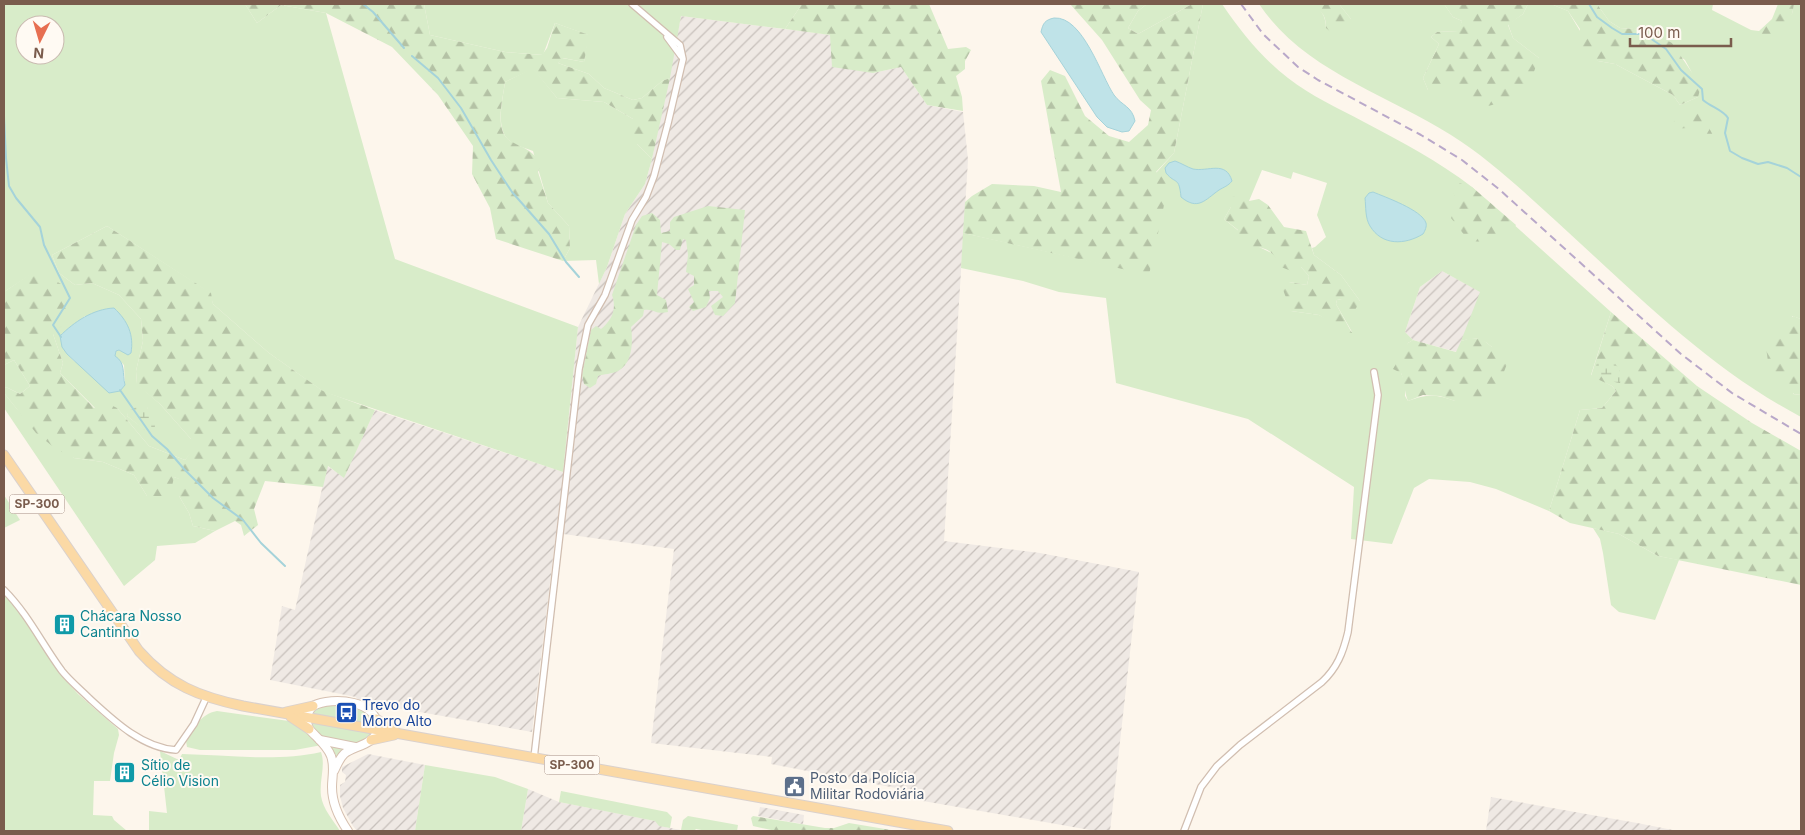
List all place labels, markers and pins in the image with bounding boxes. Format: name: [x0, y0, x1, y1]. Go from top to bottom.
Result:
place label: Chácara Nosso Cantinho: [80, 607, 182, 640]
building icon: Chácara Nosso Cantinho: [52, 612, 76, 636]
place label: Trevo do Morro Alto: [362, 696, 432, 729]
bus stop icon: Trevo do Morro Alto: [334, 701, 358, 725]
place label: Sítio de Célio Vision: [141, 756, 219, 789]
building icon: Sítio de Célio Vision: [113, 761, 137, 785]
place label: Posto da Polícia Militar Rodoviária: [810, 769, 924, 802]
public building icon: Posto da Polícia Militar Rodoviária: [782, 774, 806, 798]

